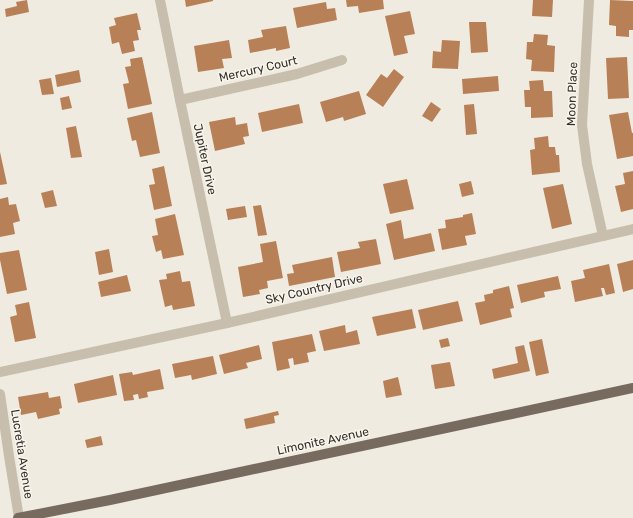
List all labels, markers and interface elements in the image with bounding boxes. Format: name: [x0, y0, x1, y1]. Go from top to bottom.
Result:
street label: Mercury Court: [218, 53, 299, 85]
street label: Moon Place: [564, 61, 580, 126]
street label: Jupiter Drive: [191, 122, 219, 196]
street label: Sky Country Drive: [264, 271, 364, 307]
street label: Lucretia Avenue: [8, 408, 36, 500]
street label: Limonite Avenue: [276, 424, 370, 458]

